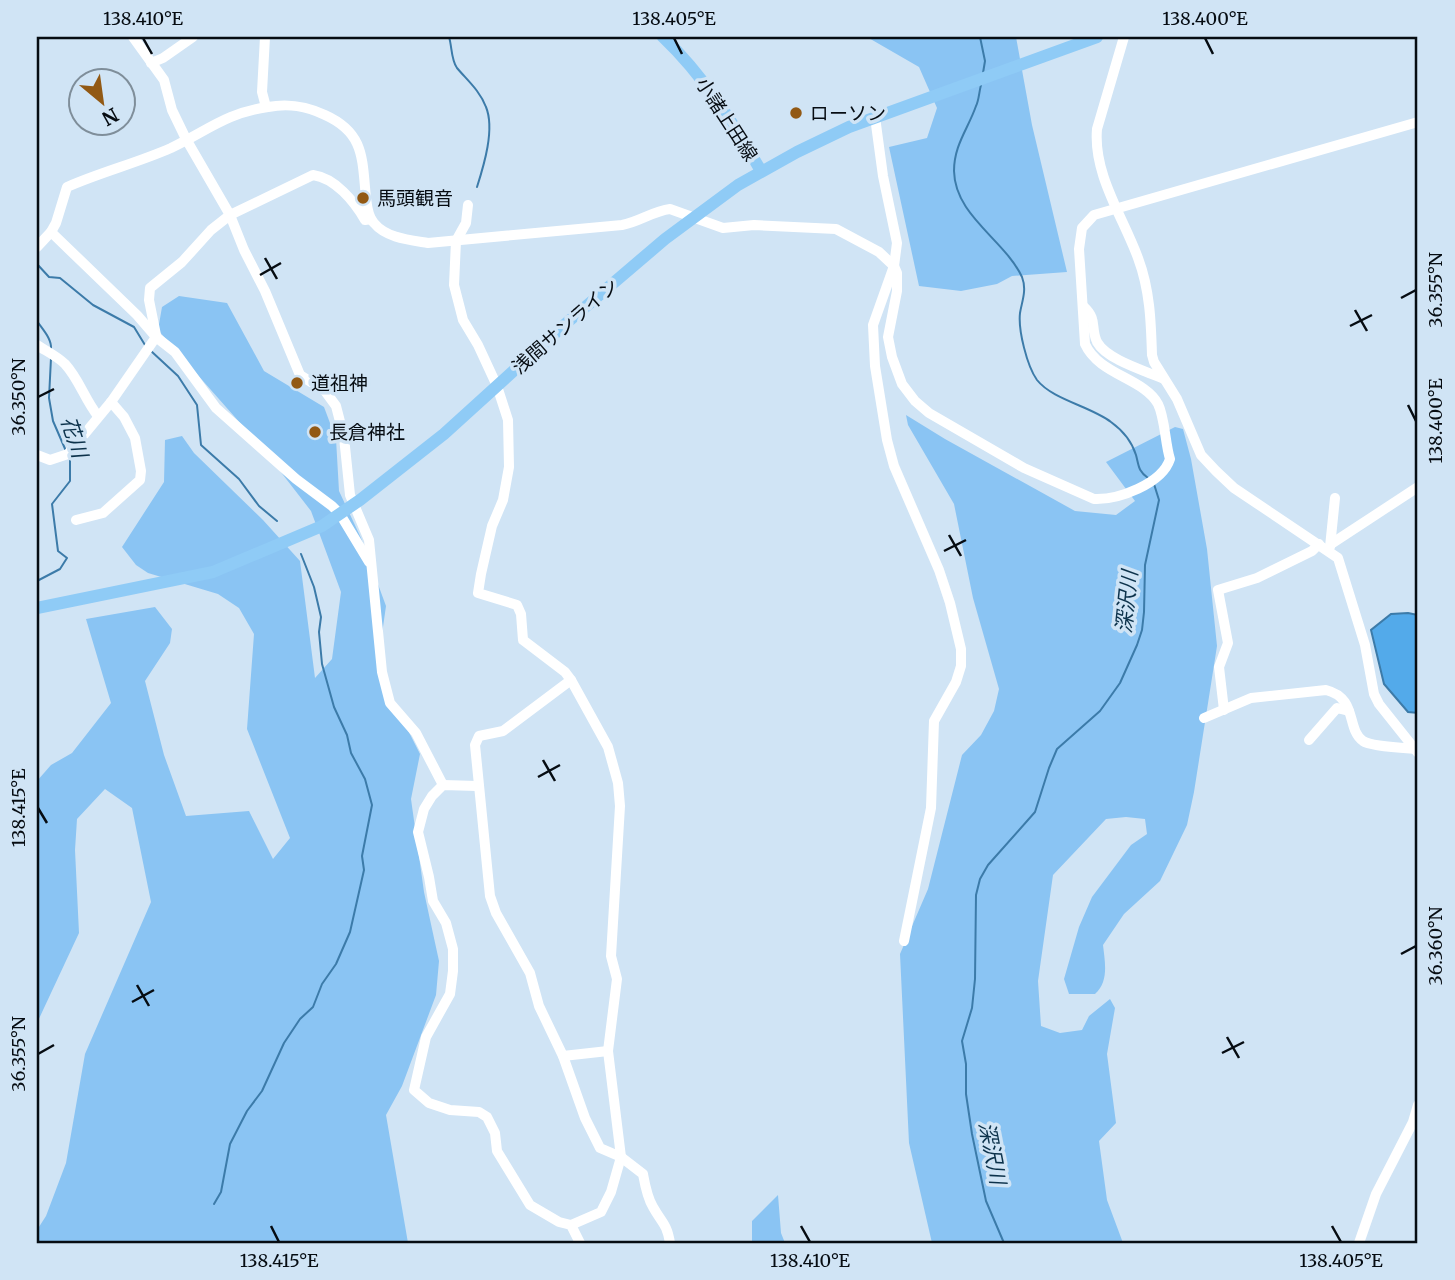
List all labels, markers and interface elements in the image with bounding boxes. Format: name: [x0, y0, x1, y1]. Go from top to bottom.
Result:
text: 138.410°E: [103, 7, 183, 30]
text: 138.405°E: [632, 7, 716, 30]
text: 138.400°E: [1162, 7, 1248, 30]
north arrow: [66, 66, 136, 136]
street label: 小諸上田線: [691, 73, 763, 165]
place label: ローソン: [810, 101, 886, 125]
text: N: [98, 103, 123, 131]
marker: ローソン: [788, 105, 804, 121]
place label: 馬頭観音: [377, 186, 453, 210]
marker: 馬頭観音: [355, 190, 371, 206]
text: 36.355°N: [1424, 252, 1447, 328]
street label: 浅間サンライン: [507, 273, 623, 379]
text: 36.350°N: [7, 358, 30, 436]
place label: 道祖神: [311, 371, 368, 395]
marker: 道祖神: [289, 375, 305, 391]
text: 138.400°E: [1424, 378, 1447, 464]
water label: 花川: [55, 413, 94, 463]
place label: 長倉神社: [329, 420, 405, 444]
marker: 長倉神社: [307, 424, 323, 440]
water label: 深沢川: [1110, 567, 1143, 635]
text: 138.415°E: [7, 768, 30, 847]
text: 36.360°N: [1424, 907, 1447, 985]
text: 36.355°N: [7, 1016, 30, 1092]
water label: 深沢川: [973, 1119, 1012, 1188]
text: 138.415°E: [240, 1249, 319, 1272]
text: 138.410°E: [770, 1249, 850, 1272]
text: 138.405°E: [1299, 1249, 1383, 1272]

